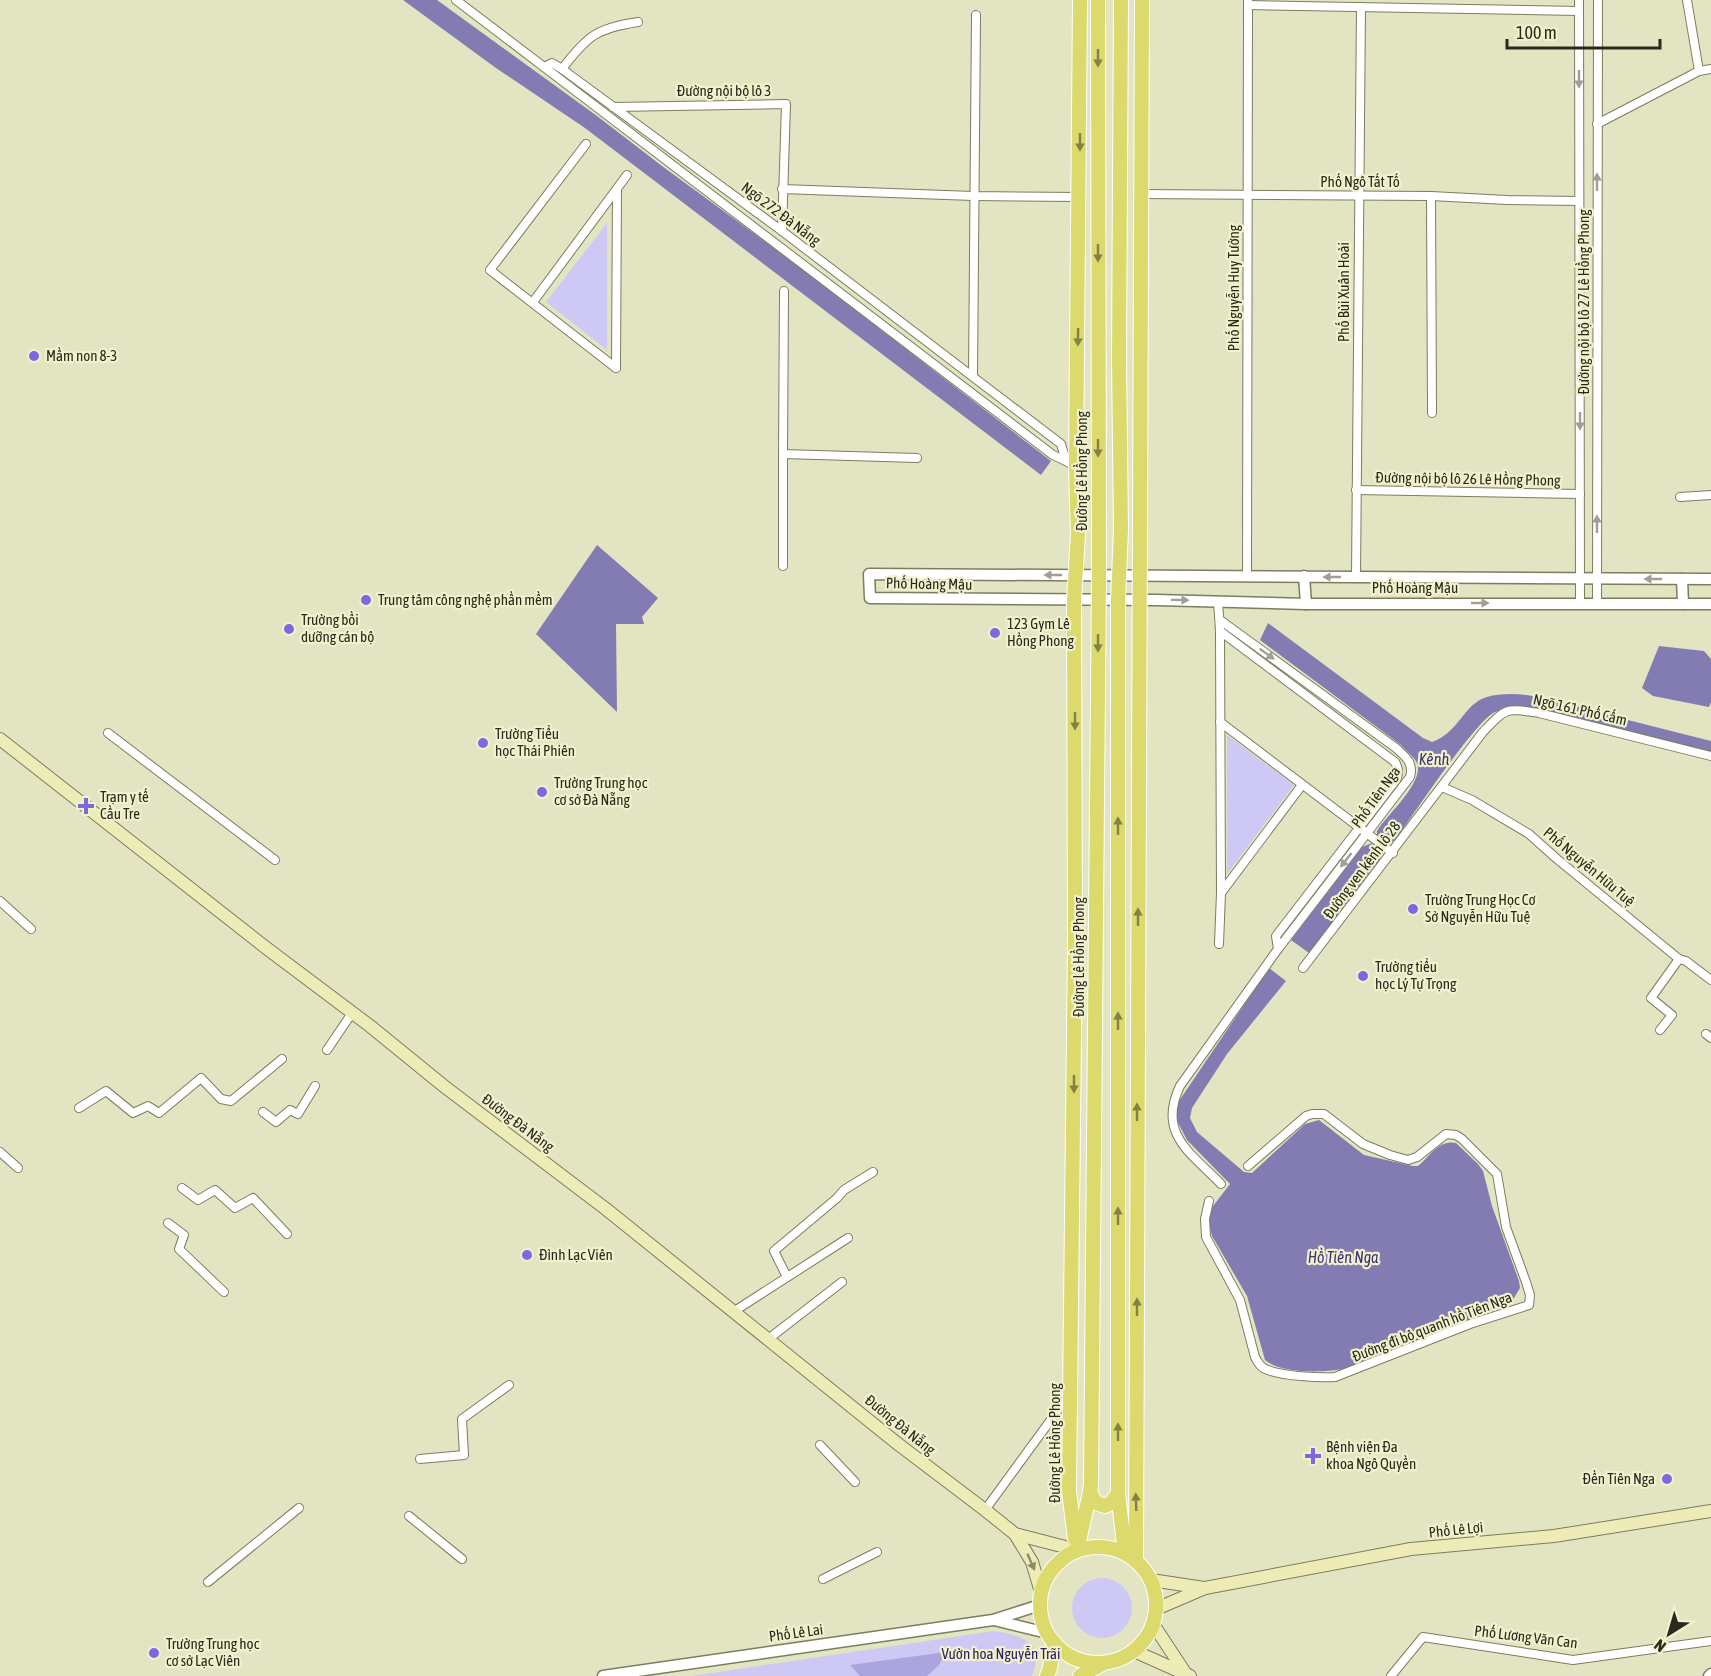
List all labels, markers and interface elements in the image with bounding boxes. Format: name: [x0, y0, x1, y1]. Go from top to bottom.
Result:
scale bar: [1507, 12, 1660, 50]
text: 100 m: [1516, 22, 1557, 43]
one-way arrow: [1093, 49, 1103, 68]
one-way arrow: [1574, 70, 1584, 89]
street label: Đường nội bộ lô 3: [677, 82, 771, 99]
one-way arrow: [1075, 133, 1085, 152]
one-way arrow: [1592, 172, 1602, 191]
street label: Phố Ngô Tất Tố: [1320, 173, 1400, 190]
street label: Ngõ 272 Đà Nẵng: [739, 178, 825, 249]
street label: Đường nội bộ lô 27 Lê Hồng Phong: [1575, 209, 1592, 395]
street label: Phố Nguyễn Huy Tưởng: [1225, 224, 1242, 351]
street label: Phố Bùi Xuân Hoài: [1335, 242, 1352, 342]
one-way arrow: [1093, 244, 1103, 263]
one-way arrow: [1073, 328, 1083, 347]
place label: Mầm non 8-3: [46, 347, 117, 364]
marker: Mầm non 8-3: [27, 349, 41, 363]
street label: Đường Lê Hồng Phong: [1073, 410, 1090, 531]
one-way arrow: [1575, 412, 1585, 431]
one-way arrow: [1093, 439, 1103, 458]
street label: Đường nội bộ lô 26 Lê Hồng Phong: [1375, 468, 1561, 489]
one-way arrow: [1592, 514, 1602, 533]
one-way arrow: [1043, 570, 1062, 580]
one-way arrow: [1322, 572, 1341, 582]
street label: Phố Hoàng Mậu: [886, 574, 972, 593]
one-way arrow: [1643, 574, 1662, 583]
street label: Phố Hoàng Mậu: [1372, 579, 1458, 596]
place label: Trung tâm công nghệ phần mềm: [378, 591, 553, 608]
marker: Trung tâm công nghệ phần mềm: [359, 593, 373, 607]
one-way arrow: [1171, 595, 1190, 605]
one-way arrow: [1471, 598, 1490, 608]
place label: Trường bồi dưỡng cán bộ: [301, 611, 374, 645]
place label: 123 Gym Lê Hồng Phong: [1007, 615, 1074, 649]
marker: Trường bồi dưỡng cán bộ: [282, 622, 296, 636]
marker: 123 Gym Lê Hồng Phong: [988, 626, 1002, 640]
one-way arrow: [1093, 634, 1103, 653]
one-way arrow: [1258, 648, 1274, 660]
street label: Ngõ 161 Phố Cấm: [1532, 690, 1629, 729]
one-way arrow: [1070, 712, 1080, 731]
place label: Trường Tiểu học Thái Phiên: [495, 725, 575, 759]
marker: Trường Tiểu học Thái Phiên: [476, 736, 490, 750]
water label: Kênh: [1419, 750, 1449, 768]
street label: Phố Tiên Nga: [1348, 763, 1404, 831]
place label: Trường Trung học cơ sở Đà Nẵng: [554, 774, 648, 808]
marker: Trường Trung học cơ sở Đà Nẵng: [535, 785, 549, 799]
place label: Trạm y tế Cầu Tre: [100, 788, 149, 822]
marker: Trạm y tế Cầu Tre: [77, 797, 95, 815]
one-way arrow: [1113, 817, 1123, 836]
street label: Đường ven kênh lô 28: [1319, 818, 1404, 922]
street label: Phố Nguyễn Hữu Tuệ: [1540, 824, 1638, 910]
one-way arrow: [1340, 852, 1353, 868]
place label: Trường Trung Học Cơ Sở Nguyễn Hữu Tuệ: [1425, 891, 1536, 925]
street label: Đường Lê Hồng Phong: [1070, 896, 1087, 1017]
marker: Trường Trung Học Cơ Sở Nguyễn Hữu Tuệ: [1406, 902, 1420, 916]
one-way arrow: [1133, 908, 1142, 927]
place label: Trường tiểu học Lý Tự Trọng: [1375, 958, 1457, 992]
marker: Trường tiểu học Lý Tự Trọng: [1356, 969, 1370, 983]
one-way arrow: [1113, 1012, 1123, 1031]
one-way arrow: [1069, 1075, 1079, 1094]
street label: Đường Đà Nẵng: [479, 1090, 558, 1155]
one-way arrow: [1132, 1103, 1142, 1122]
one-way arrow: [1113, 1207, 1123, 1226]
place label: Đình Lạc Viên: [539, 1246, 613, 1263]
water label: Hồ Tiên Nga: [1308, 1247, 1379, 1267]
marker: Đình Lạc Viên: [520, 1248, 534, 1262]
street label: Đường đi bộ quanh hồ Tiên Nga: [1350, 1288, 1514, 1365]
one-way arrow: [1132, 1298, 1142, 1317]
street label: Đường Lê Hồng Phong: [1046, 1382, 1063, 1503]
street label: Đường Đà Nẵng: [862, 1391, 939, 1458]
one-way arrow: [1113, 1423, 1123, 1442]
place label: Bệnh viện Đa khoa Ngô Quyền: [1326, 1438, 1416, 1472]
marker: Bệnh viện Đa khoa Ngô Quyền: [1304, 1447, 1322, 1465]
place label: Đền Tiên Nga: [1583, 1470, 1655, 1487]
marker: Đền Tiên Nga: [1660, 1472, 1674, 1486]
one-way arrow: [1132, 1492, 1141, 1511]
street label: Phố Lê Lợi: [1428, 1518, 1484, 1541]
one-way arrow: [1026, 1553, 1035, 1570]
north arrow: [1639, 1604, 1699, 1664]
street label: Phố Lê Lai: [768, 1620, 824, 1645]
street label: Phố Lương Văn Can: [1473, 1622, 1579, 1651]
place label: Trường Trung học cơ sở Lạc Viên: [166, 1635, 260, 1669]
text: N: [1651, 1636, 1669, 1656]
park label: Vườn hoa Nguyễn Trãi: [941, 1645, 1061, 1662]
marker: Trường Trung học cơ sở Lạc Viên: [147, 1646, 161, 1660]

